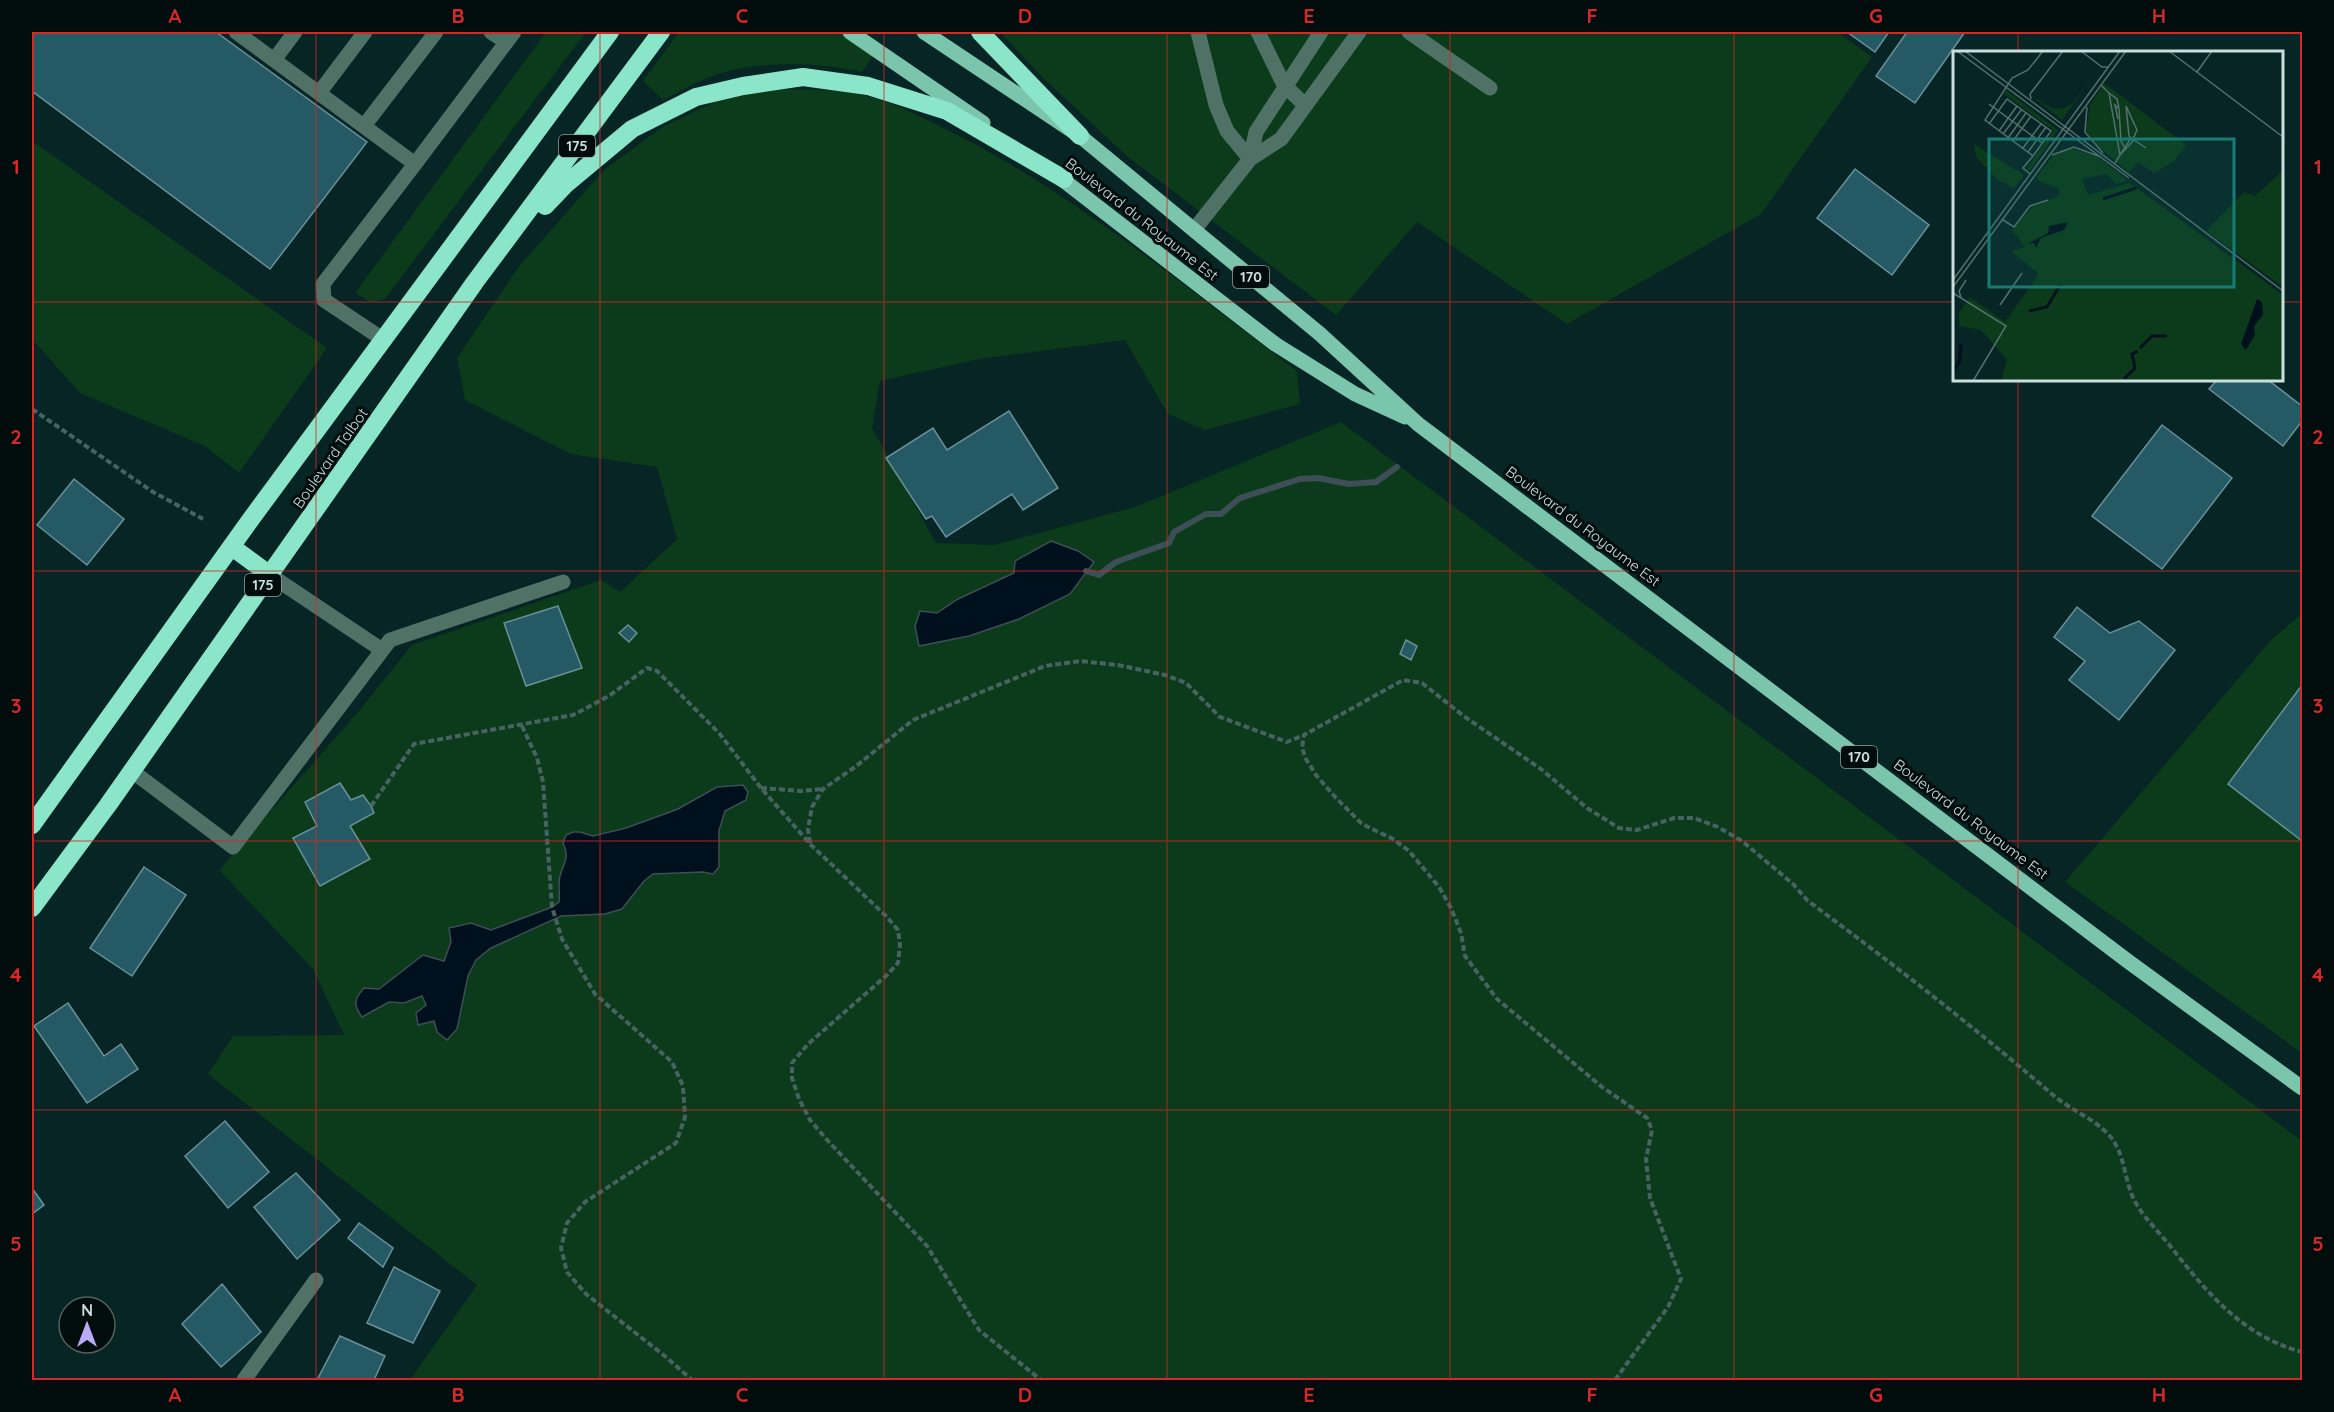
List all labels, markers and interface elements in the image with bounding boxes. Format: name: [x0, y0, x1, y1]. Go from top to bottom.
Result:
text: A: [169, 3, 182, 28]
text: B: [451, 3, 465, 28]
text: C: [736, 3, 749, 28]
text: D: [1018, 3, 1032, 28]
text: E: [1303, 3, 1315, 28]
text: F: [1586, 3, 1598, 28]
text: G: [1869, 3, 1883, 28]
text: H: [2152, 3, 2166, 28]
inset map: [1953, 51, 2283, 381]
road number: 175: [559, 135, 595, 157]
street label: Boulevard du Royaume Est: [1062, 153, 1222, 285]
text: 1: [12, 154, 20, 179]
text: 1: [2314, 154, 2322, 179]
road number: 170: [1233, 266, 1269, 288]
street label: Boulevard Talbot: [288, 404, 372, 512]
text: 2: [10, 424, 22, 449]
text: 2: [2312, 424, 2324, 449]
street label: Boulevard du Royaume Est: [1502, 462, 1664, 590]
road number: 175: [245, 574, 281, 596]
text: 3: [11, 693, 21, 718]
text: 3: [2313, 693, 2323, 718]
road number: 170: [1841, 746, 1877, 768]
street label: Boulevard du Royaume Est: [1890, 755, 2052, 883]
text: 4: [10, 962, 22, 987]
text: 4: [2312, 962, 2324, 987]
text: 5: [10, 1231, 22, 1256]
text: 5: [2312, 1231, 2324, 1256]
north arrow: [57, 1295, 117, 1355]
text: N: [81, 1300, 93, 1320]
text: A: [169, 1382, 182, 1407]
text: B: [451, 1382, 465, 1407]
text: C: [736, 1382, 749, 1407]
text: D: [1018, 1382, 1032, 1407]
text: E: [1303, 1382, 1315, 1407]
text: F: [1586, 1382, 1598, 1407]
text: G: [1869, 1382, 1883, 1407]
text: H: [2152, 1382, 2166, 1407]

